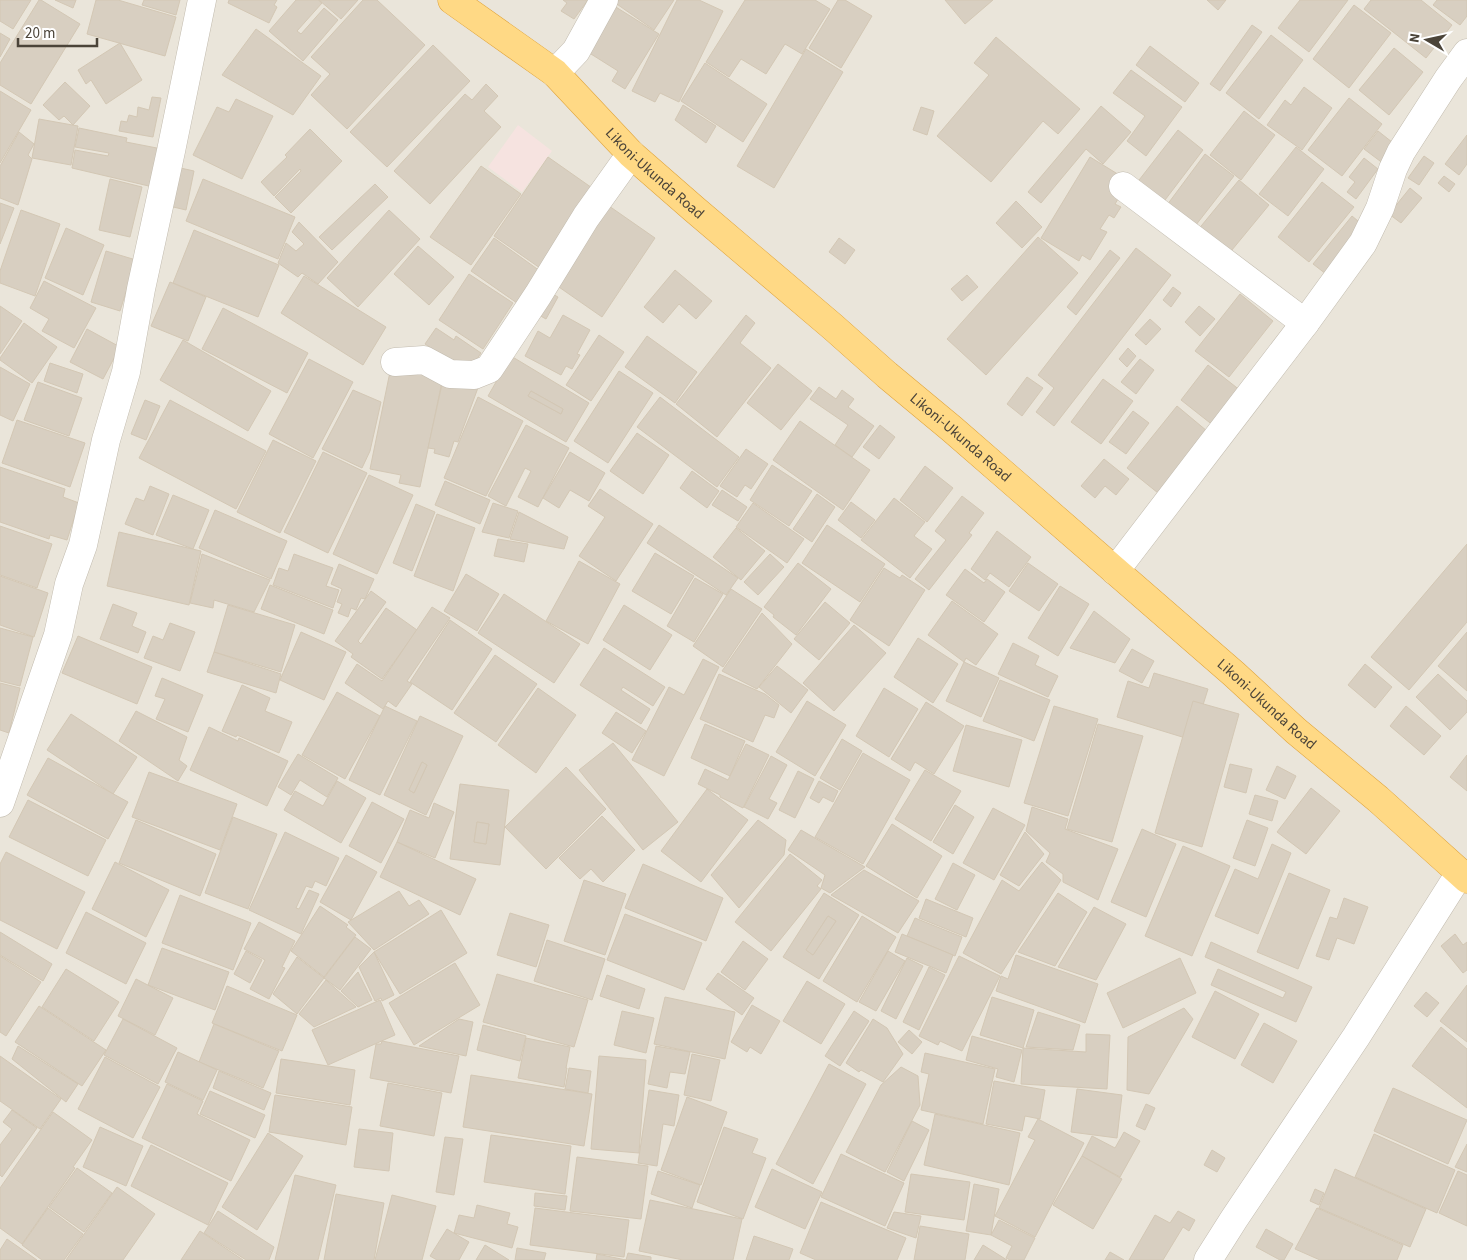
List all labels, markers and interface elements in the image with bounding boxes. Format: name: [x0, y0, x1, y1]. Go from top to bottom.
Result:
scale bar: [18, 15, 96, 47]
north arrow: [1402, 15, 1452, 65]
text: 20 m: [25, 23, 55, 44]
text: N: [1405, 32, 1426, 44]
street label: Likoni-Ukunda Road: [601, 123, 709, 224]
street label: Likoni-Ukunda Road: [906, 388, 1016, 487]
street label: Likoni-Ukunda Road: [1213, 653, 1321, 754]

